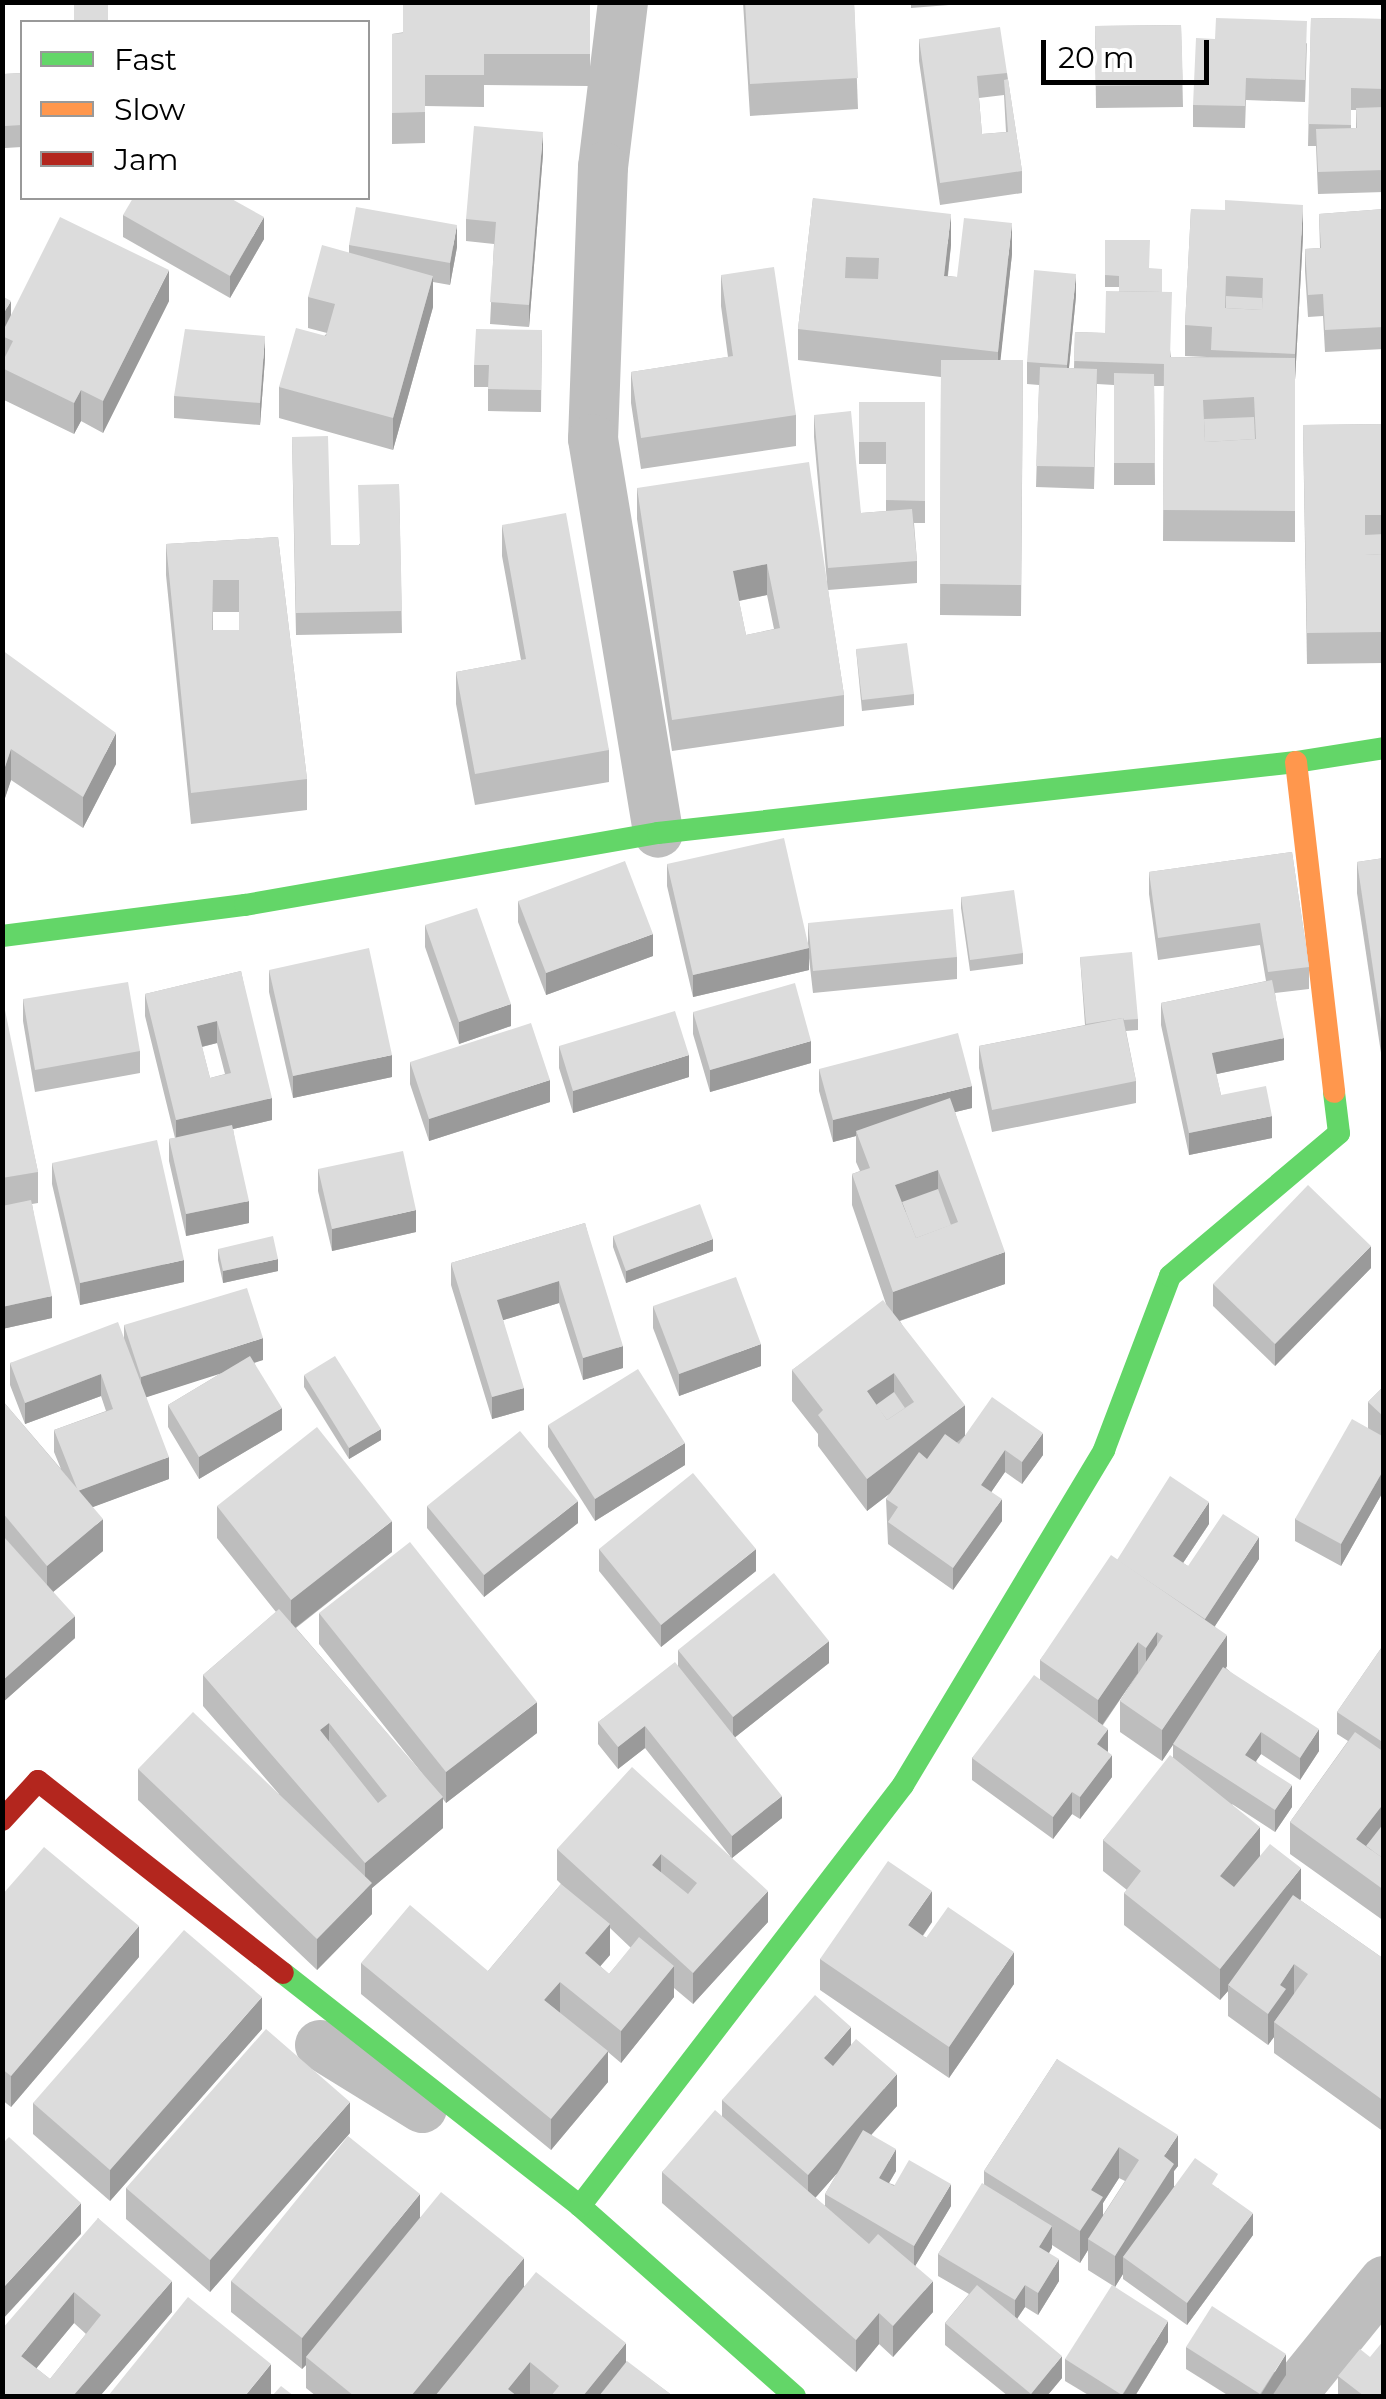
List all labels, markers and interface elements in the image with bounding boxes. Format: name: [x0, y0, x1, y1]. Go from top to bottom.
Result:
legend: [20, 20, 370, 200]
scale bar: [1046, 20, 1214, 82]
text: 20 m: [1058, 39, 1135, 76]
text: Fast: [114, 41, 177, 78]
text: Slow: [114, 91, 185, 128]
text: Jam: [114, 141, 179, 178]

